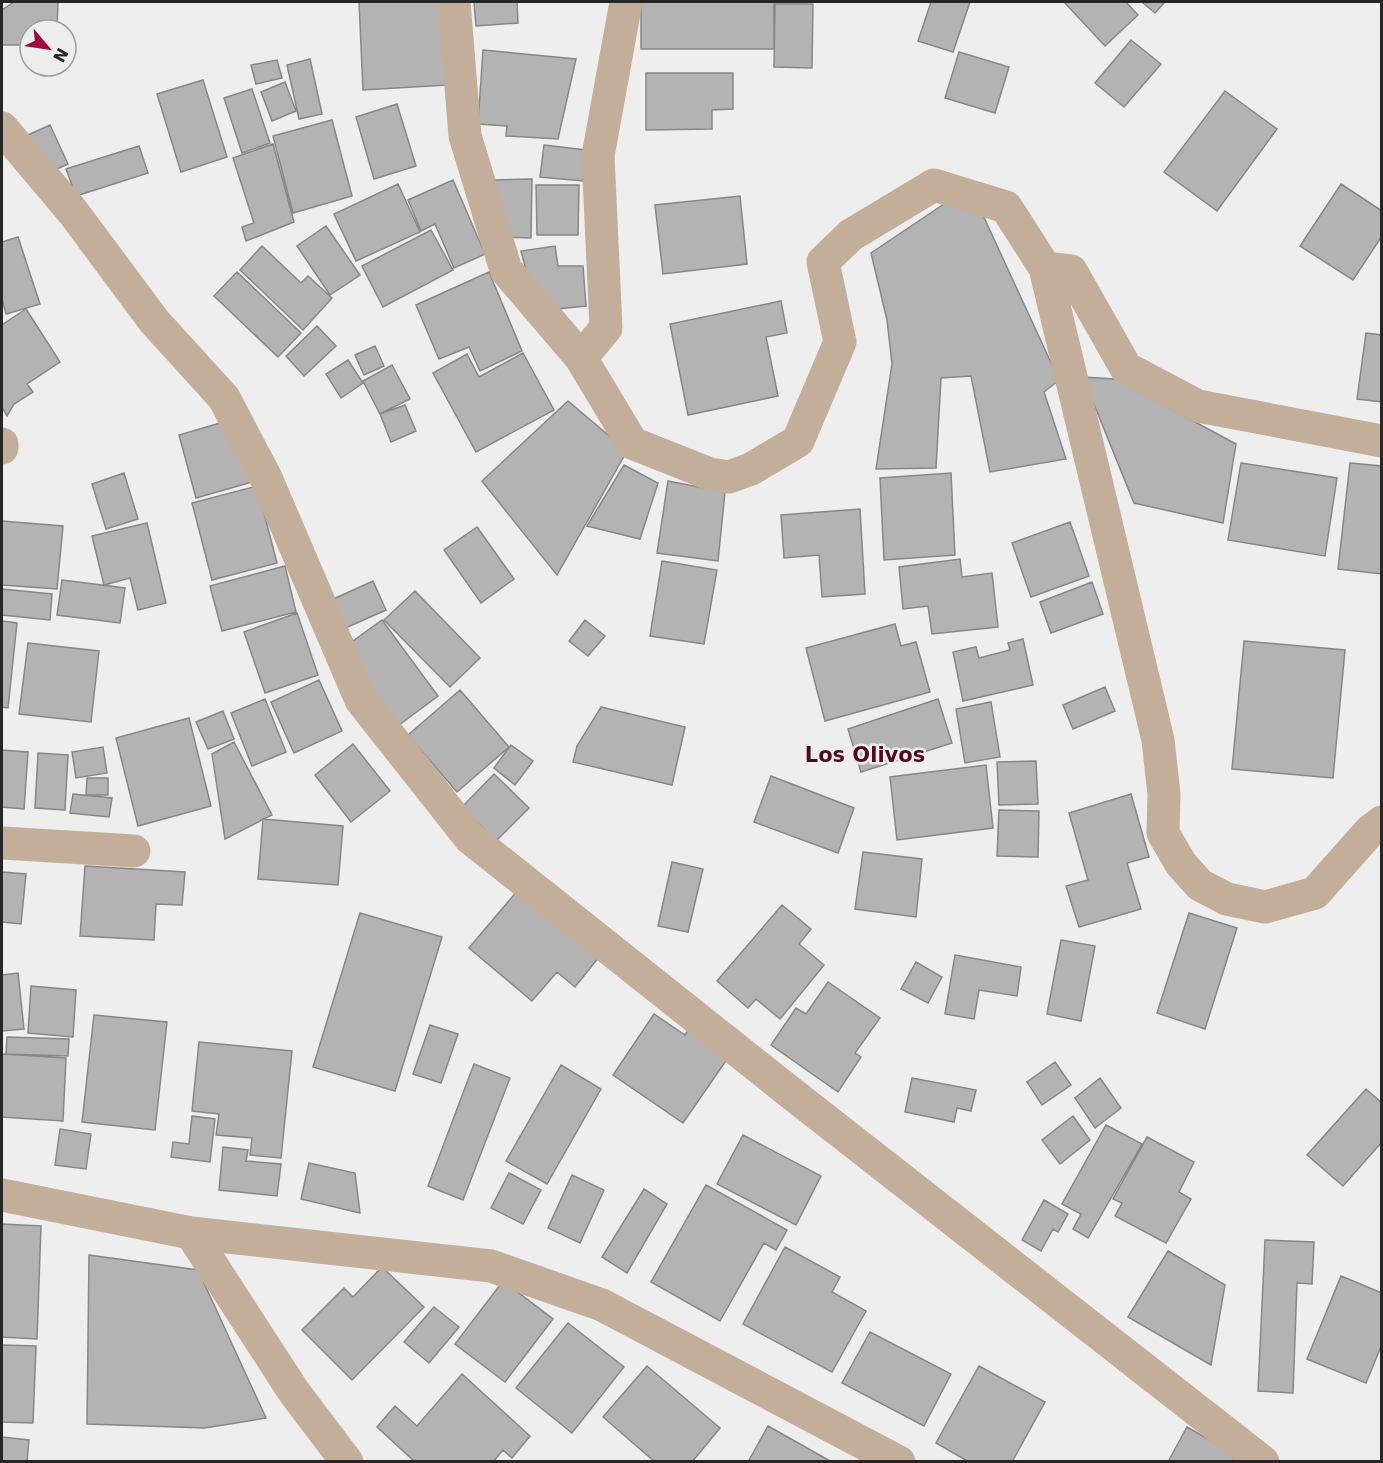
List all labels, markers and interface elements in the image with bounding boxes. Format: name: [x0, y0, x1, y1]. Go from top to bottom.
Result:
north arrow: [18, 18, 78, 78]
text: N: [49, 45, 72, 65]
district label: Los Olivos: [805, 743, 925, 767]

